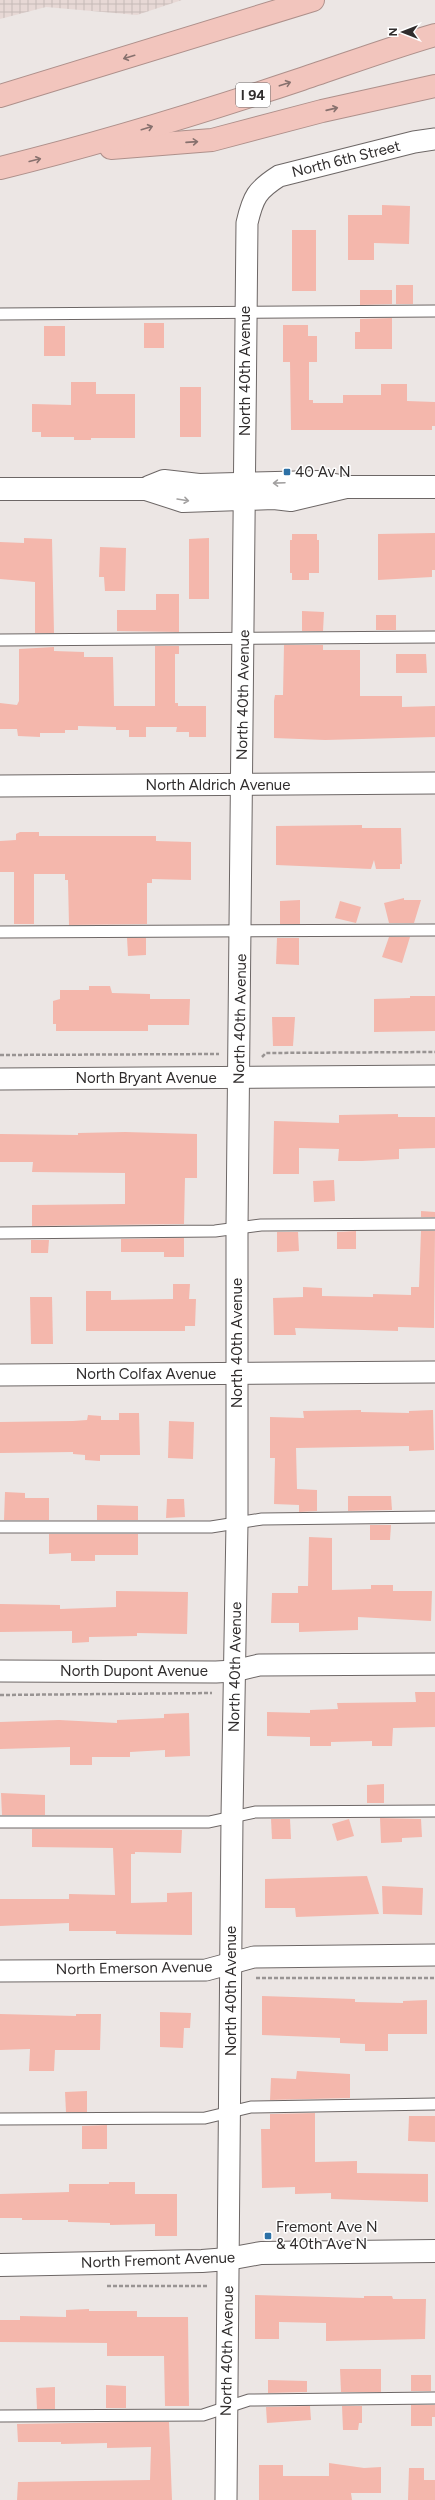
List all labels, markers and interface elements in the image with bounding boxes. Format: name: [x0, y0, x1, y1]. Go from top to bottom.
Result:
north arrow: [383, 12, 423, 52]
text: N: [387, 28, 400, 36]
one-way arrow: [122, 54, 135, 61]
one-way arrow: [278, 80, 290, 88]
road number: I 94: [236, 83, 270, 107]
one-way arrow: [325, 105, 338, 112]
one-way arrow: [141, 123, 153, 131]
street label: North 6th Street: [290, 137, 403, 181]
one-way arrow: [185, 138, 198, 145]
one-way arrow: [28, 155, 41, 163]
street label: North 40th Avenue: [236, 306, 254, 436]
place label: 40 Av N: [295, 463, 351, 481]
marker: 40 Av N: [282, 467, 292, 477]
one-way arrow: [273, 479, 286, 487]
one-way arrow: [176, 496, 189, 504]
street label: North 40th Avenue: [233, 630, 253, 760]
street label: North Aldrich Avenue: [146, 776, 290, 794]
street label: North 40th Avenue: [230, 954, 250, 1084]
street label: North Bryant Avenue: [75, 1069, 217, 1087]
street label: North 40th Avenue: [228, 1278, 246, 1408]
street label: North Colfax Avenue: [76, 1365, 216, 1383]
street label: North 40th Avenue: [225, 1602, 245, 1732]
street label: North Dupont Avenue: [60, 1662, 208, 1680]
street label: North 40th Avenue: [222, 1926, 240, 2056]
street label: North Emerson Avenue: [56, 1958, 212, 1978]
place label: Fremont Ave N & 40th Ave N: [276, 2218, 378, 2253]
marker: Fremont Ave N & 40th Ave N: [263, 2231, 273, 2241]
street label: North Fremont Avenue: [81, 2248, 235, 2272]
street label: North 40th Avenue: [217, 2286, 237, 2416]

